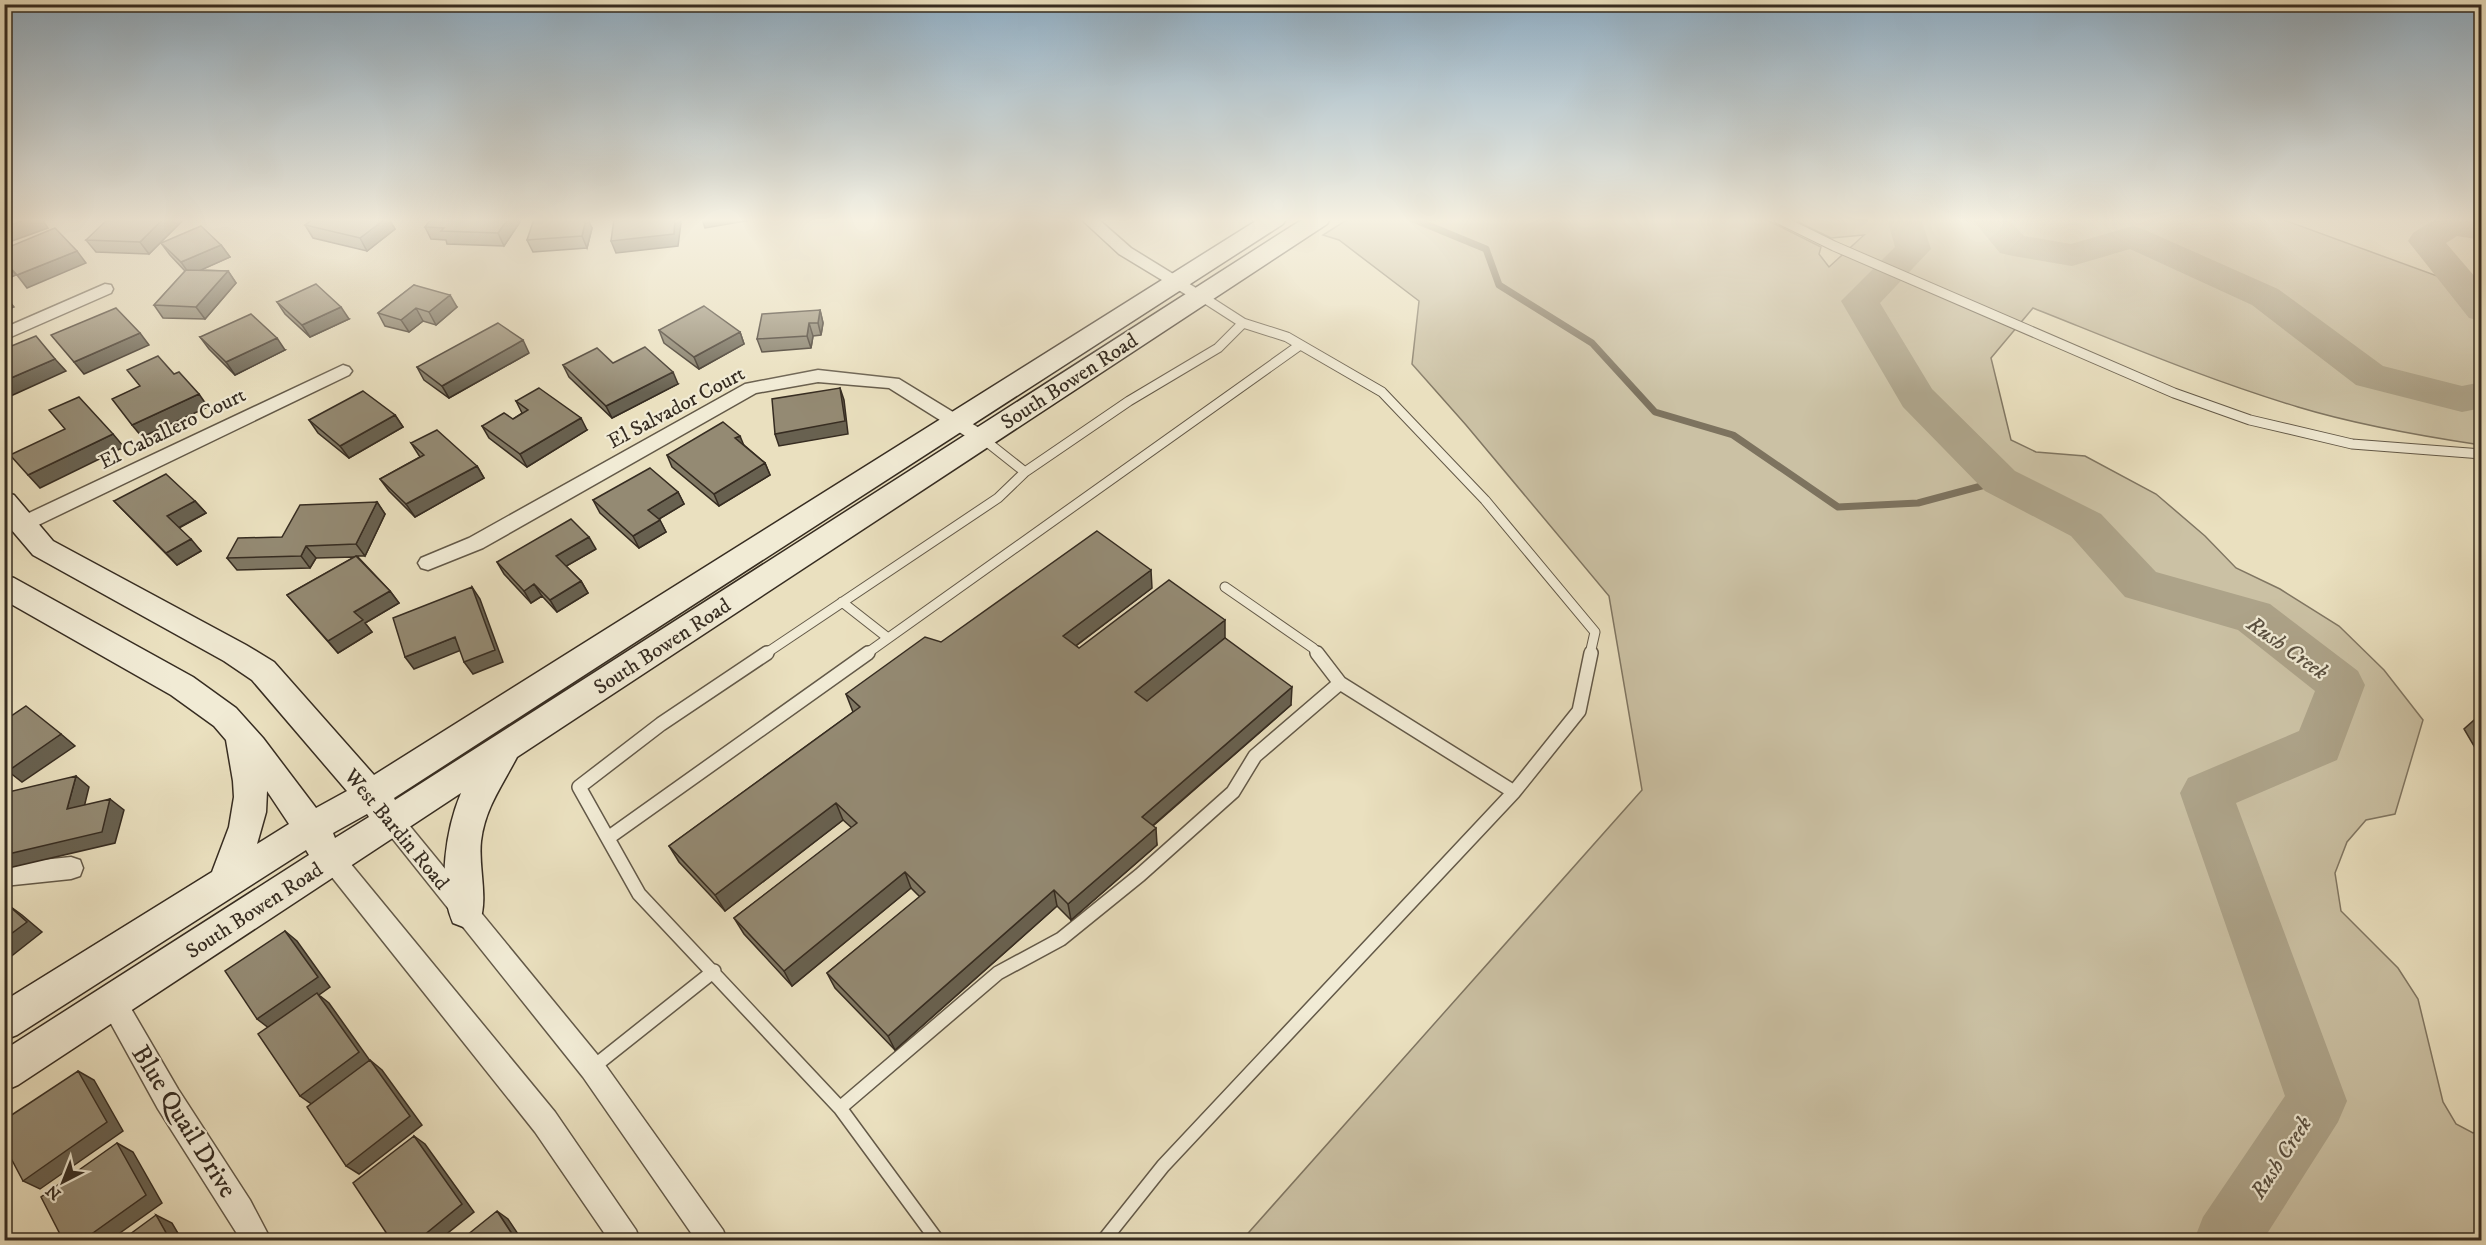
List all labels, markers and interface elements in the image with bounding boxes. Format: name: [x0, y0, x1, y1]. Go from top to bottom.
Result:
street label: South Bowen Road: [996, 328, 1143, 436]
street label: El Salvador Court: [603, 361, 750, 455]
street label: El Caballero Court: [95, 382, 250, 476]
street label: South Bowen Road: [589, 593, 736, 701]
water label: Rush Creek: [2241, 610, 2334, 686]
street label: West Bardin Road: [337, 763, 455, 896]
street label: South Bowen Road: [181, 857, 328, 965]
street label: Blue Quail Drive: [124, 1039, 244, 1204]
water label: Rush Creek: [2244, 1111, 2318, 1205]
north arrow: [33, 1152, 93, 1212]
text: N: [42, 1181, 65, 1204]

